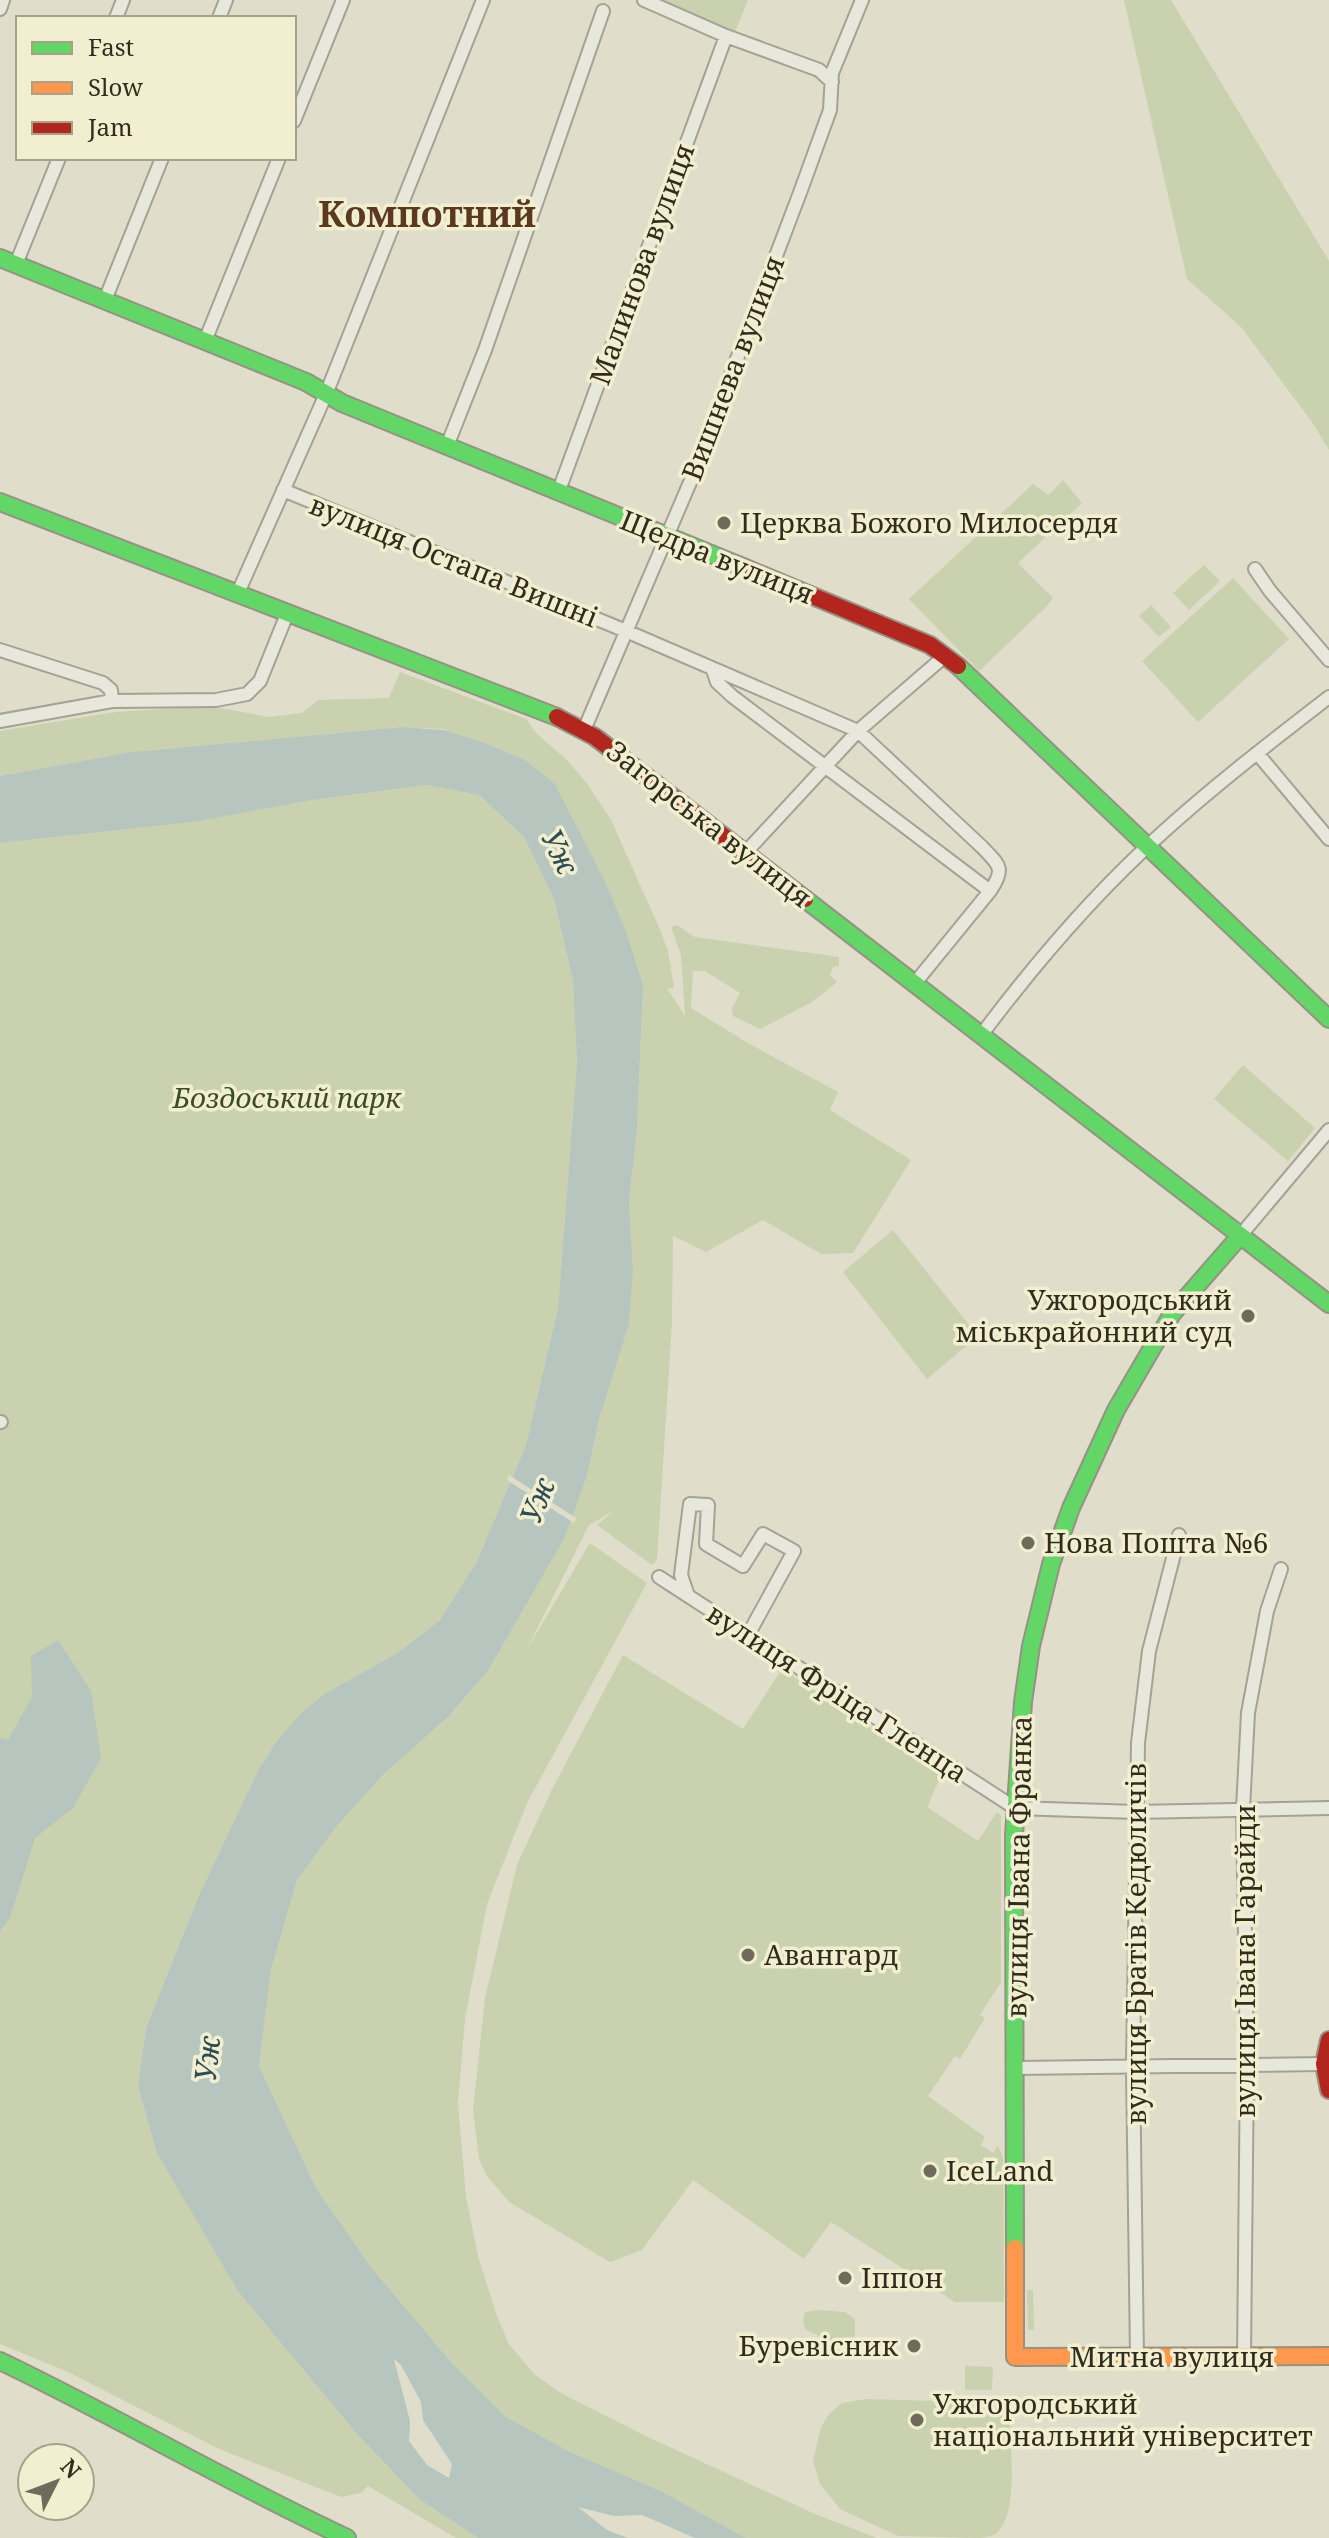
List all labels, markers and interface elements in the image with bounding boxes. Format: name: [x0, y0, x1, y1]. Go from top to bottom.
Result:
legend: [16, 16, 296, 160]
text: Fast: [88, 30, 134, 63]
text: Slow: [88, 70, 143, 103]
text: Jam: [87, 110, 133, 143]
street label: Малинова вулиця: [580, 138, 702, 390]
district label: Компотний: [318, 189, 536, 238]
street label: Вишнева вулиця: [672, 250, 792, 486]
street label: вулиця Остапа Вишні: [304, 485, 604, 635]
street label: Щедра вулиця: [615, 500, 820, 612]
place label: Церква Божого Милосердя: [740, 503, 1118, 541]
marker: Церква Божого Милосердя: [715, 514, 733, 532]
street label: Загорська вулиця: [599, 731, 820, 915]
water label: Уж: [532, 822, 589, 881]
park label: Боздоський парк: [171, 1078, 402, 1116]
place label: Ужгородський міськрайонний суд: [955, 1280, 1232, 1350]
marker: Ужгородський міськрайонний суд: [1239, 1307, 1257, 1325]
water label: Уж: [509, 1471, 564, 1529]
place label: Нова Пошта №6: [1044, 1523, 1268, 1561]
marker: Нова Пошта №6: [1019, 1534, 1037, 1552]
street label: вулиця Фріца Гленца: [700, 1594, 975, 1791]
street label: вулиця Івана Франка: [996, 1716, 1040, 2018]
street label: вулиця Братів Кедюличів: [1116, 1763, 1154, 2125]
street label: вулиця Івана Гарайди: [1225, 1804, 1263, 2118]
place label: Авангард: [764, 1935, 898, 1973]
marker: Авангард: [739, 1946, 757, 1964]
water label: Уж: [184, 2033, 229, 2084]
place label: IceLand: [946, 2151, 1054, 2189]
marker: IceLand: [921, 2162, 939, 2180]
place label: Іппон: [861, 2258, 943, 2296]
marker: Іппон: [836, 2269, 854, 2287]
place label: Буревісник: [738, 2326, 898, 2364]
marker: Буревісник: [905, 2337, 923, 2355]
street label: Митна вулиця: [1070, 2337, 1274, 2375]
place label: Ужгородський національний університет: [933, 2384, 1313, 2454]
marker: Ужгородський національний університет: [908, 2411, 926, 2429]
north arrow: [16, 2442, 96, 2522]
text: N: [55, 2451, 89, 2484]

